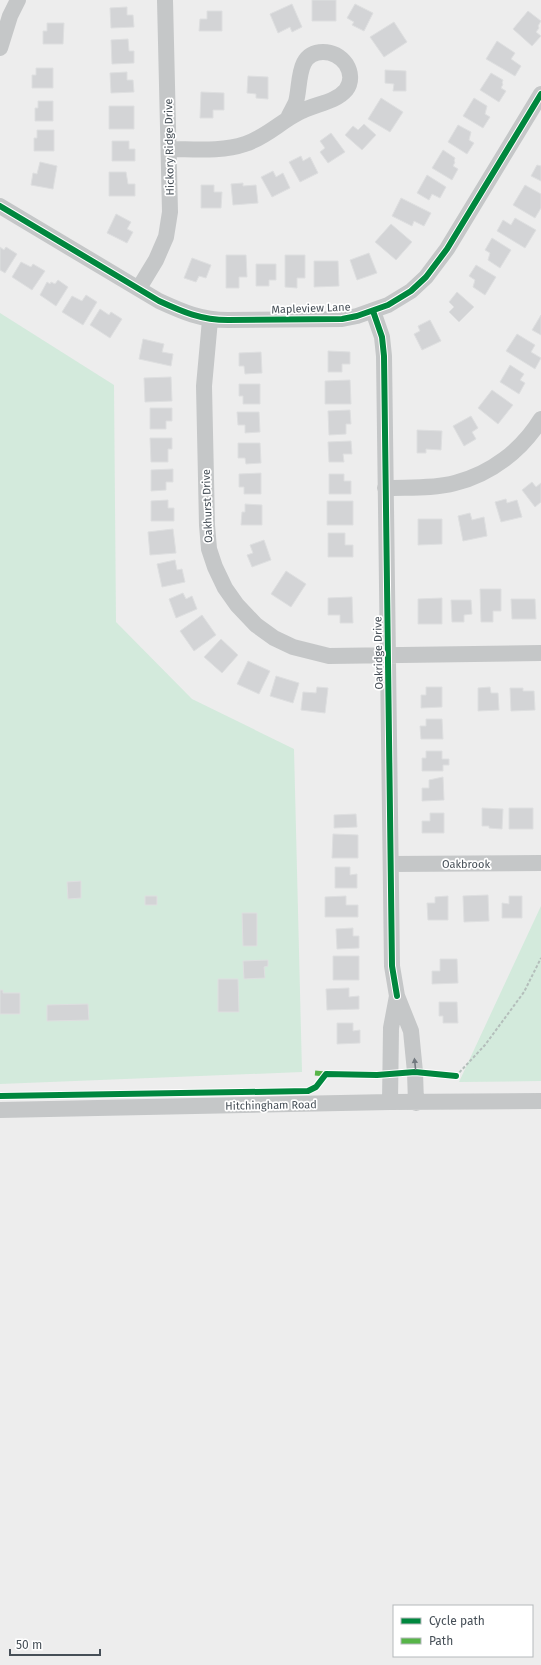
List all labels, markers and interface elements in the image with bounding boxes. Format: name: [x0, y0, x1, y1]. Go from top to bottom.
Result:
street label: Hickory Ridge Drive: [162, 98, 177, 196]
street label: Mapleview Lane: [271, 301, 351, 316]
street label: Oakhurst Drive: [200, 469, 215, 543]
street label: Oakridge Drive: [371, 616, 386, 690]
street label: Oakbrook: [442, 858, 490, 871]
one-way arrow: [411, 1058, 418, 1070]
street label: Hitchingham Road: [225, 1098, 317, 1113]
legend: [393, 1605, 533, 1657]
text: Cycle path: [429, 1614, 485, 1628]
scale bar: [10, 1631, 100, 1657]
text: Path: [429, 1634, 453, 1648]
text: 50 m: [16, 1638, 42, 1652]

